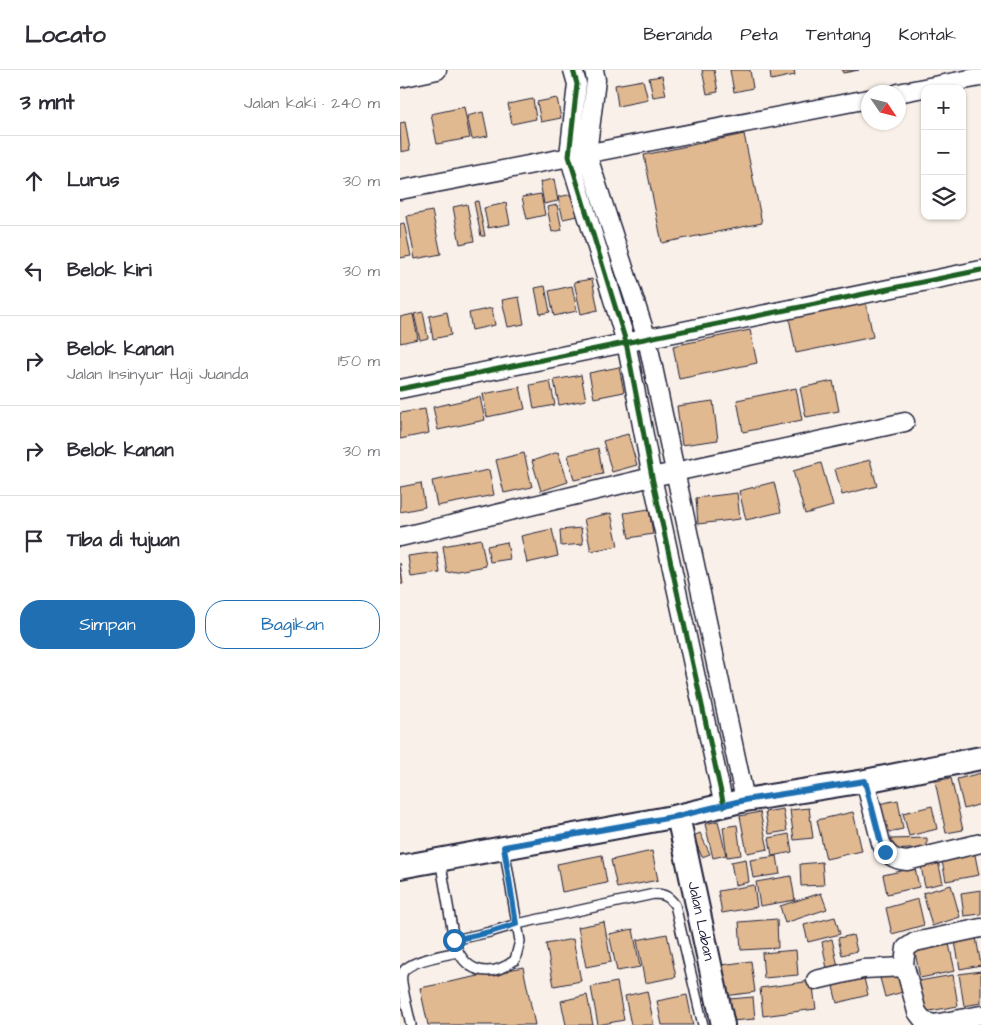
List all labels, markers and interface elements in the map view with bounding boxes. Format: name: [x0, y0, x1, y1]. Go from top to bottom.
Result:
text: Locato: [25, 18, 106, 52]
text: Beranda: [643, 22, 712, 47]
text: Peta: [740, 22, 778, 47]
text: Tentang: [806, 22, 870, 47]
text: Kontak: [898, 22, 956, 47]
north arrow: [861, 85, 906, 130]
map controls: [921, 85, 966, 220]
button: +: [921, 85, 966, 130]
text: 3 mnt: [20, 88, 74, 117]
text: Jalan kaki · 240 m: [244, 92, 380, 114]
button: −: [921, 130, 966, 175]
icon: ahead: [20, 167, 48, 195]
text: Lurus: [67, 167, 119, 194]
text: 30 m: [343, 170, 380, 192]
button: layers: [921, 175, 966, 220]
icon: left: [20, 257, 48, 285]
text: Belok kiri: [67, 257, 152, 284]
text: 30 m: [343, 260, 380, 282]
text: Belok kanan: [67, 336, 174, 363]
icon: right: [20, 347, 48, 375]
text: 150 m: [338, 350, 380, 372]
text: Jalan Insinyur Haji Juanda: [67, 363, 248, 385]
icon: right: [20, 437, 48, 465]
text: Belok kanan: [67, 437, 174, 464]
text: 30 m: [343, 440, 380, 462]
icon: arrive: [20, 527, 48, 555]
text: Tiba di tujuan: [67, 527, 179, 554]
button: Simpan: [20, 600, 195, 649]
button: Bagikan: [205, 600, 380, 649]
route end: [874, 841, 897, 864]
street label: Jalan Laban: [682, 879, 720, 963]
route start: [443, 929, 466, 952]

